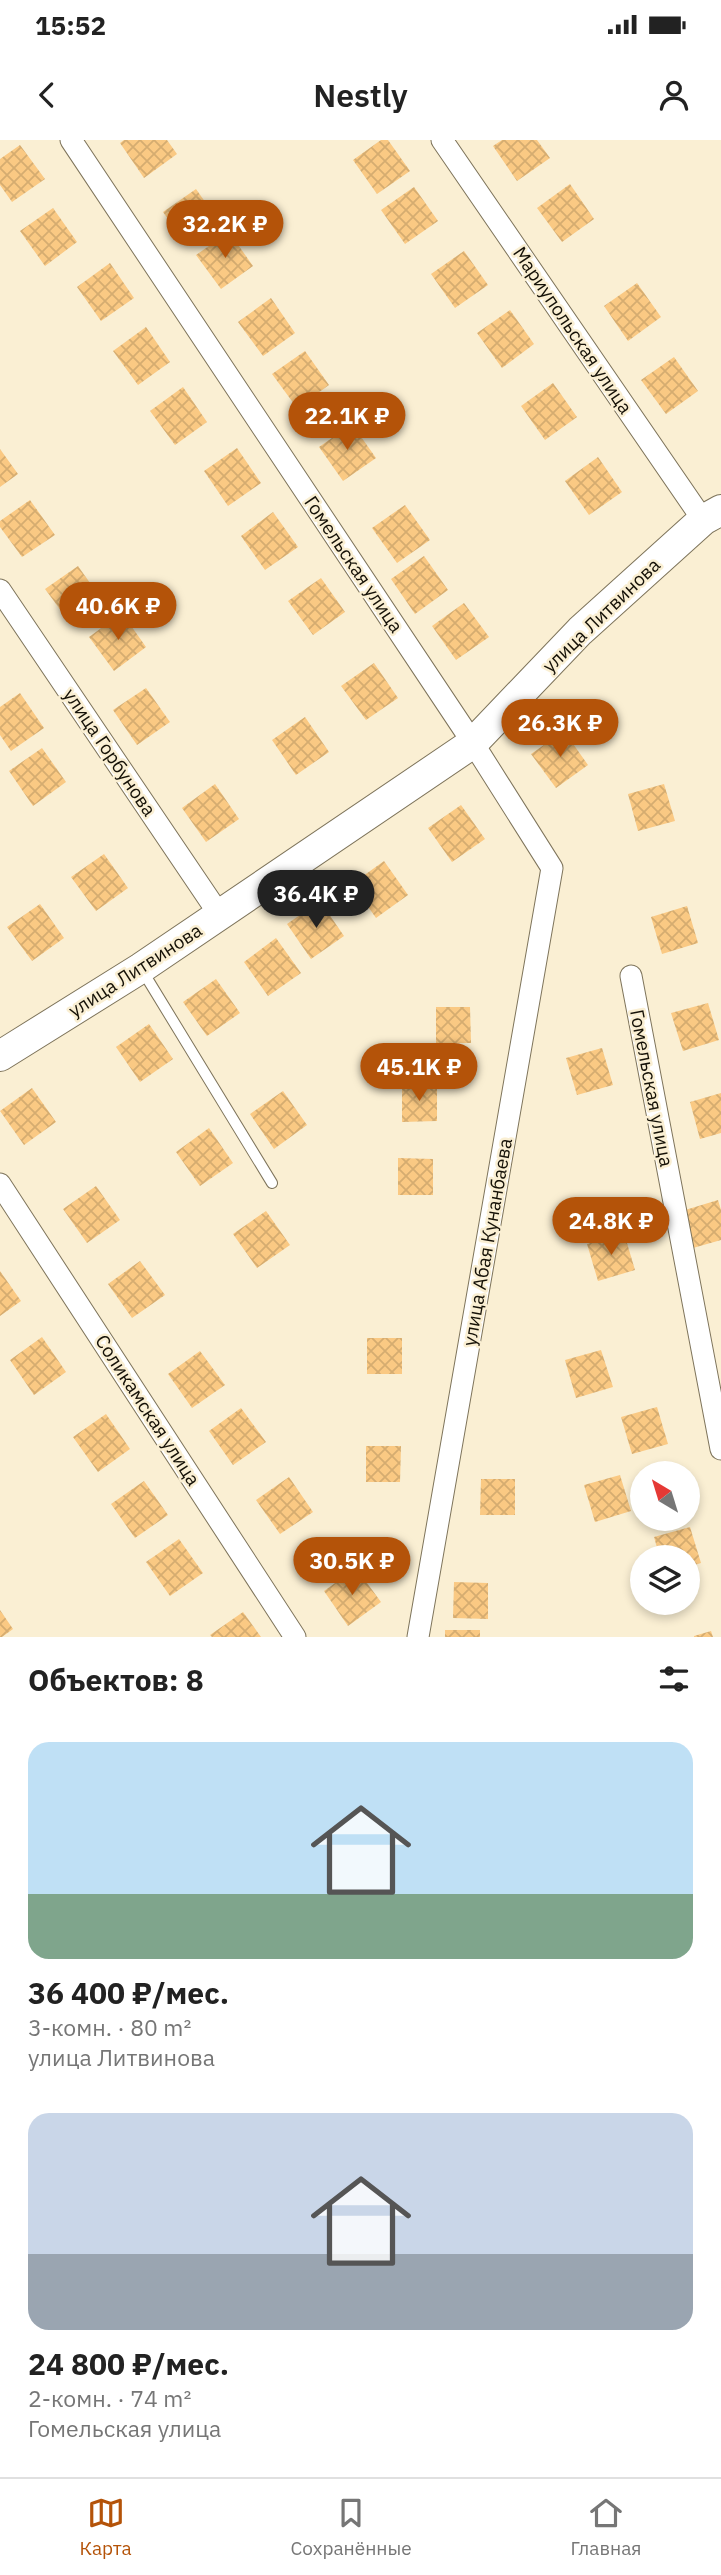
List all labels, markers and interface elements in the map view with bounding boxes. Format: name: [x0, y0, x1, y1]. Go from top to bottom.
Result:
text: 15:52: [35, 8, 106, 42]
text: Nestly: [313, 74, 408, 116]
icon: back: [28, 76, 66, 114]
icon: person: [655, 76, 693, 114]
pin: 32.2K ₽: [160, 200, 290, 260]
text: 32.2K ₽: [182, 208, 268, 238]
street label: Мариупольская улица: [508, 242, 638, 418]
pin: 22.1K ₽: [282, 392, 412, 452]
text: 22.1K ₽: [304, 400, 390, 430]
street label: Гомельская улица: [299, 491, 409, 637]
street label: улица Литвинова: [537, 553, 665, 677]
pin: 40.6K ₽: [53, 582, 183, 642]
text: 40.6K ₽: [75, 590, 161, 620]
street label: улица Горбунова: [58, 684, 162, 820]
pin: 26.3K ₽: [495, 700, 625, 759]
text: 26.3K ₽: [517, 707, 603, 737]
pin: 36.4K ₽: [251, 870, 381, 930]
text: 36.4K ₽: [273, 878, 359, 908]
street label: улица Литвинова: [64, 918, 206, 1022]
street label: Гомельская улица: [625, 1007, 679, 1169]
pin: 45.1K ₽: [354, 1044, 484, 1103]
text: 45.1K ₽: [376, 1051, 462, 1081]
street label: улица Абая Кунанбаева: [457, 1136, 517, 1348]
pin: 24.8K ₽: [546, 1198, 676, 1257]
text: 24.8K ₽: [568, 1205, 654, 1235]
street label: Соликамская улица: [90, 1330, 206, 1490]
north arrow: [630, 1461, 700, 1531]
map controls: [630, 1461, 700, 1615]
pin: 30.5K ₽: [287, 1538, 417, 1597]
text: 30.5K ₽: [309, 1545, 395, 1575]
button: layers: [630, 1545, 700, 1615]
text: Объектов: 8: [28, 1660, 204, 1699]
icon: filters: [655, 1660, 693, 1698]
icon: home: [298, 1787, 424, 1913]
text: 36 400 ₽/мес.: [28, 1973, 229, 2012]
text: 3-комн. · 80 m²: [28, 2012, 191, 2042]
text: улица Литвинова: [28, 2042, 215, 2072]
icon: home: [298, 2158, 424, 2284]
text: 24 800 ₽/мес.: [28, 2344, 229, 2383]
text: 2-комн. · 74 m²: [28, 2383, 191, 2413]
text: Гомельская улица: [28, 2413, 221, 2443]
tab: Карта: [79, 2494, 132, 2560]
tab: Сохранённые: [291, 2494, 412, 2560]
tab: Главная: [571, 2494, 642, 2560]

